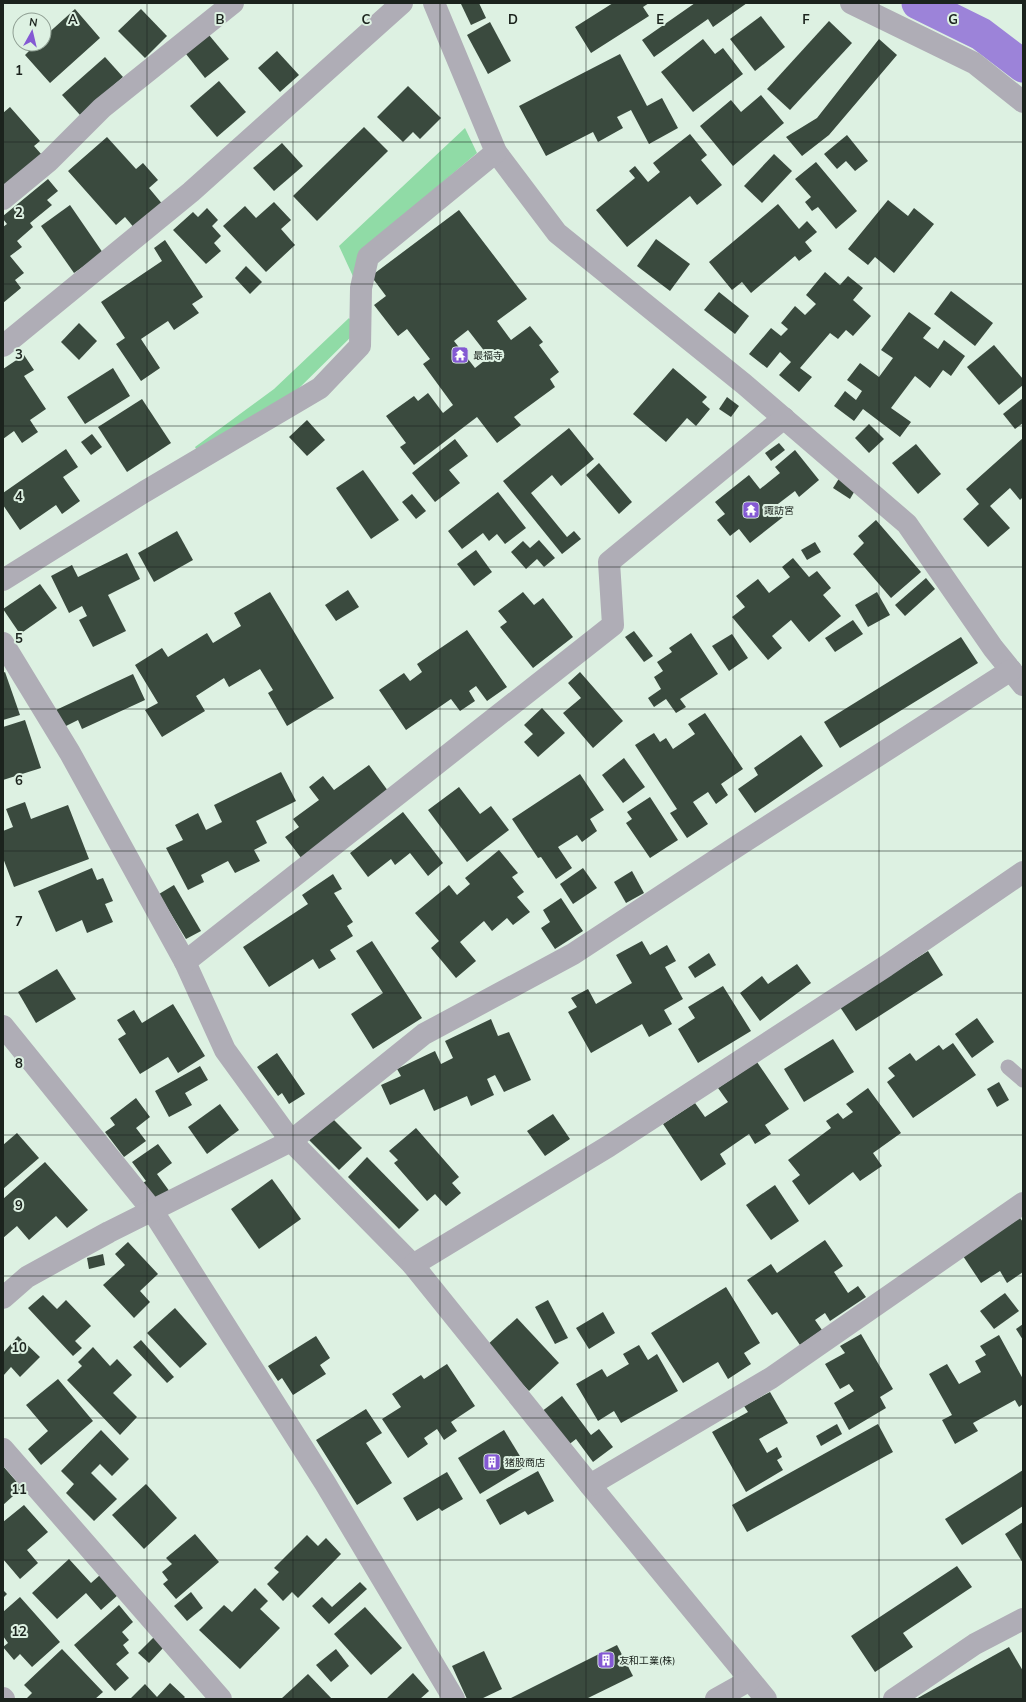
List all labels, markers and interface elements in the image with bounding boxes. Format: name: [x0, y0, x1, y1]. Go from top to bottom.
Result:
text: A: [68, 11, 78, 27]
text: B: [216, 11, 225, 27]
text: C: [362, 11, 371, 27]
text: D: [508, 11, 518, 27]
text: E: [656, 11, 664, 27]
text: F: [802, 11, 810, 27]
text: G: [948, 11, 958, 27]
north arrow: [12, 12, 52, 52]
text: N: [28, 15, 38, 30]
text: 1: [15, 62, 23, 78]
text: 2: [15, 204, 23, 220]
temple icon: 最福寺: [450, 345, 470, 365]
text: 3: [15, 346, 23, 362]
place label: 最福寺: [473, 349, 503, 362]
text: 4: [15, 488, 23, 504]
temple icon: 諏訪宮: [741, 500, 761, 520]
place label: 諏訪宮: [764, 504, 794, 517]
text: 5: [15, 630, 23, 646]
text: 6: [15, 772, 23, 788]
text: 7: [15, 913, 23, 929]
text: 8: [15, 1055, 23, 1071]
text: 9: [15, 1197, 23, 1213]
text: 10: [11, 1339, 27, 1355]
building icon: 猪股商店: [482, 1452, 502, 1472]
place label: 猪股商店: [505, 1456, 545, 1469]
text: 11: [11, 1481, 27, 1497]
text: 12: [11, 1623, 27, 1639]
building icon: 友和工業(株): [596, 1650, 616, 1670]
place label: 友和工業(株): [619, 1654, 675, 1667]

